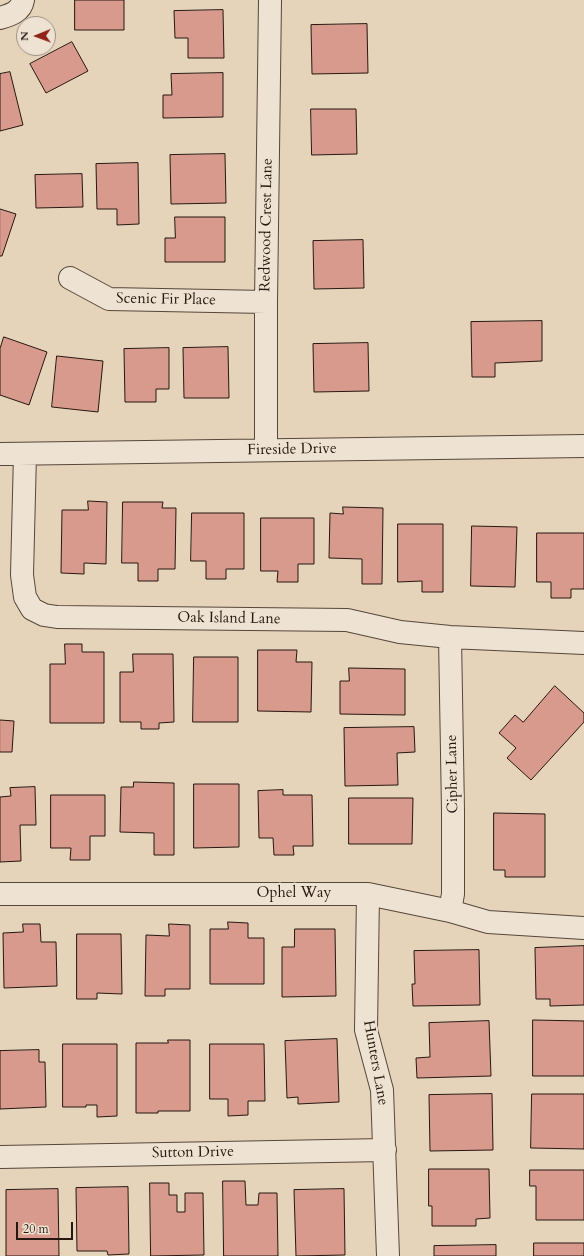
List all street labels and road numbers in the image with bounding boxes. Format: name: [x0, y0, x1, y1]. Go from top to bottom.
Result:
street label: Redwood Crest Lane: [257, 158, 277, 292]
street label: Scenic Fir Place: [116, 290, 216, 310]
street label: Fireside Drive: [247, 440, 337, 460]
street label: Oak Island Lane: [177, 609, 281, 629]
street label: Cipher Lane: [443, 734, 463, 814]
street label: Ophel Way: [257, 885, 331, 903]
street label: Hunters Lane: [359, 1019, 391, 1107]
street label: Sutton Drive: [152, 1143, 234, 1163]

